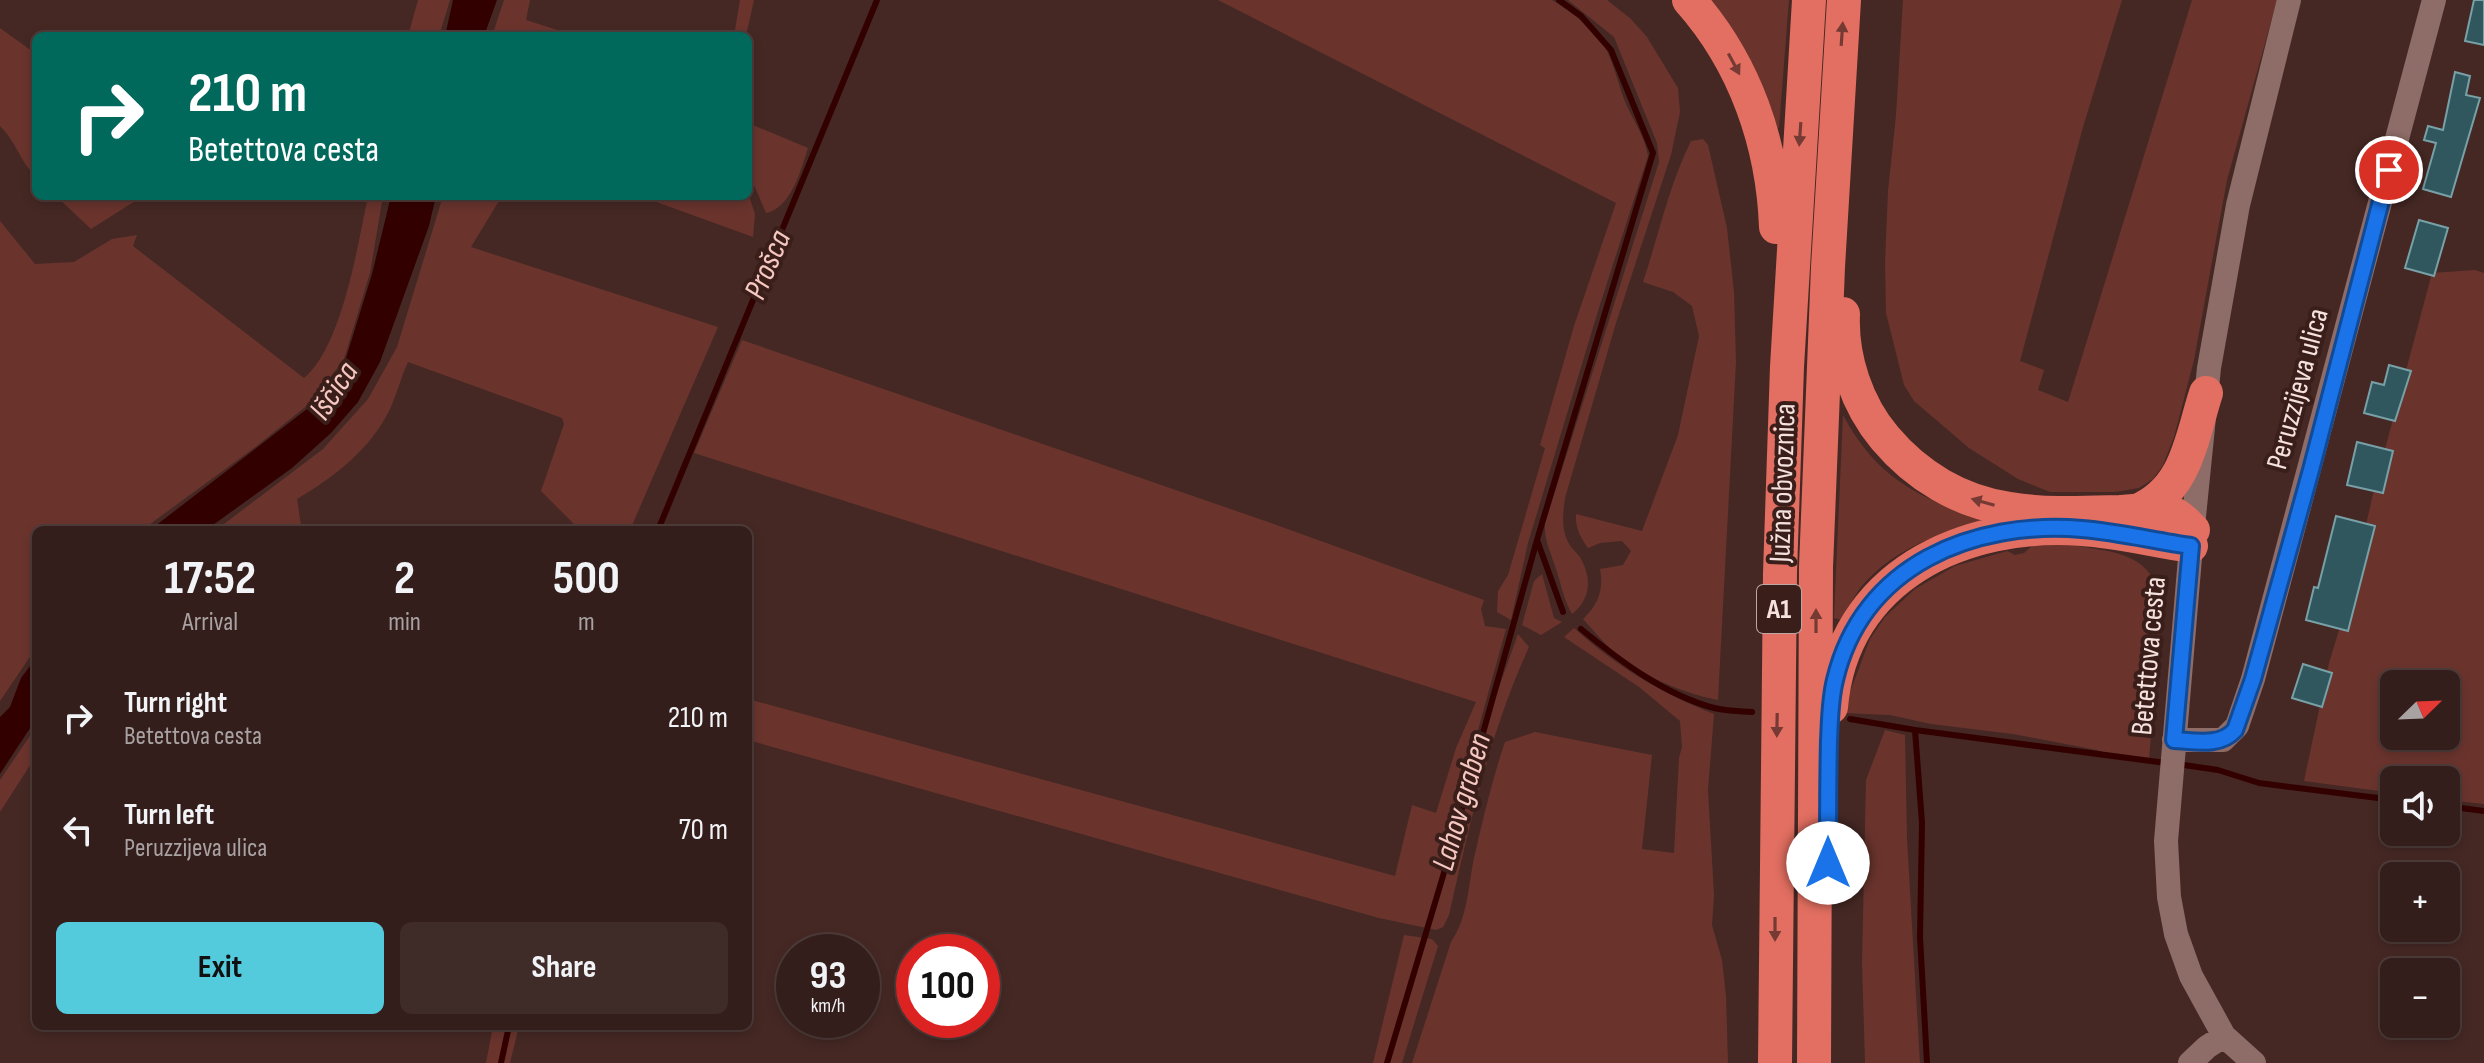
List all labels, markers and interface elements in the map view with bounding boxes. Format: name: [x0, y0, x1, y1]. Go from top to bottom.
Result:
one-way arrow: [1836, 21, 1849, 46]
one-way arrow: [1726, 53, 1740, 75]
text: 210 m: [188, 61, 307, 128]
icon: right: [56, 64, 160, 168]
one-way arrow: [1793, 122, 1806, 147]
text: Betettova cesta: [188, 129, 379, 172]
pin: [2355, 136, 2423, 204]
icon: arrive: [2367, 148, 2411, 192]
water label: Prošca: [736, 224, 800, 306]
street label: Peruzzijeva ulica: [2259, 305, 2337, 473]
water label: Iščica: [301, 355, 367, 427]
street label: Južna obvoznica: [1762, 403, 1804, 564]
one-way arrow: [1970, 495, 1994, 508]
text: 17:52: [164, 550, 256, 607]
text: 2: [394, 550, 415, 607]
text: 500: [553, 550, 620, 607]
street label: Betettova cesta: [2124, 575, 2174, 737]
road number: A1: [1757, 585, 1801, 633]
text: Arrival: [182, 607, 238, 638]
text: min: [388, 607, 421, 638]
text: m: [578, 607, 595, 638]
one-way arrow: [1810, 608, 1822, 633]
north arrow: [2380, 670, 2460, 750]
map controls: [2380, 670, 2460, 1038]
text: Turn right: [124, 685, 227, 721]
icon: right: [56, 696, 100, 740]
text: 210 m: [668, 700, 728, 736]
one-way arrow: [1771, 713, 1784, 738]
text: Betettova cesta: [124, 721, 262, 752]
water label: Lahov graben: [1424, 729, 1500, 875]
button: sound: [2380, 766, 2460, 846]
text: Turn left: [124, 797, 214, 833]
icon: left: [56, 808, 100, 852]
text: 70 m: [679, 812, 728, 848]
position arrow: [1786, 821, 1870, 905]
text: Peruzzijeva ulica: [124, 833, 267, 864]
button: +: [2380, 862, 2460, 942]
one-way arrow: [1769, 917, 1781, 942]
button: Exit: [56, 922, 384, 1014]
button: Share: [400, 922, 728, 1014]
speed limit sign: 100: [896, 934, 1000, 1038]
text: 93: [810, 952, 846, 1000]
button: −: [2380, 958, 2460, 1038]
text: km/h: [811, 994, 845, 1018]

